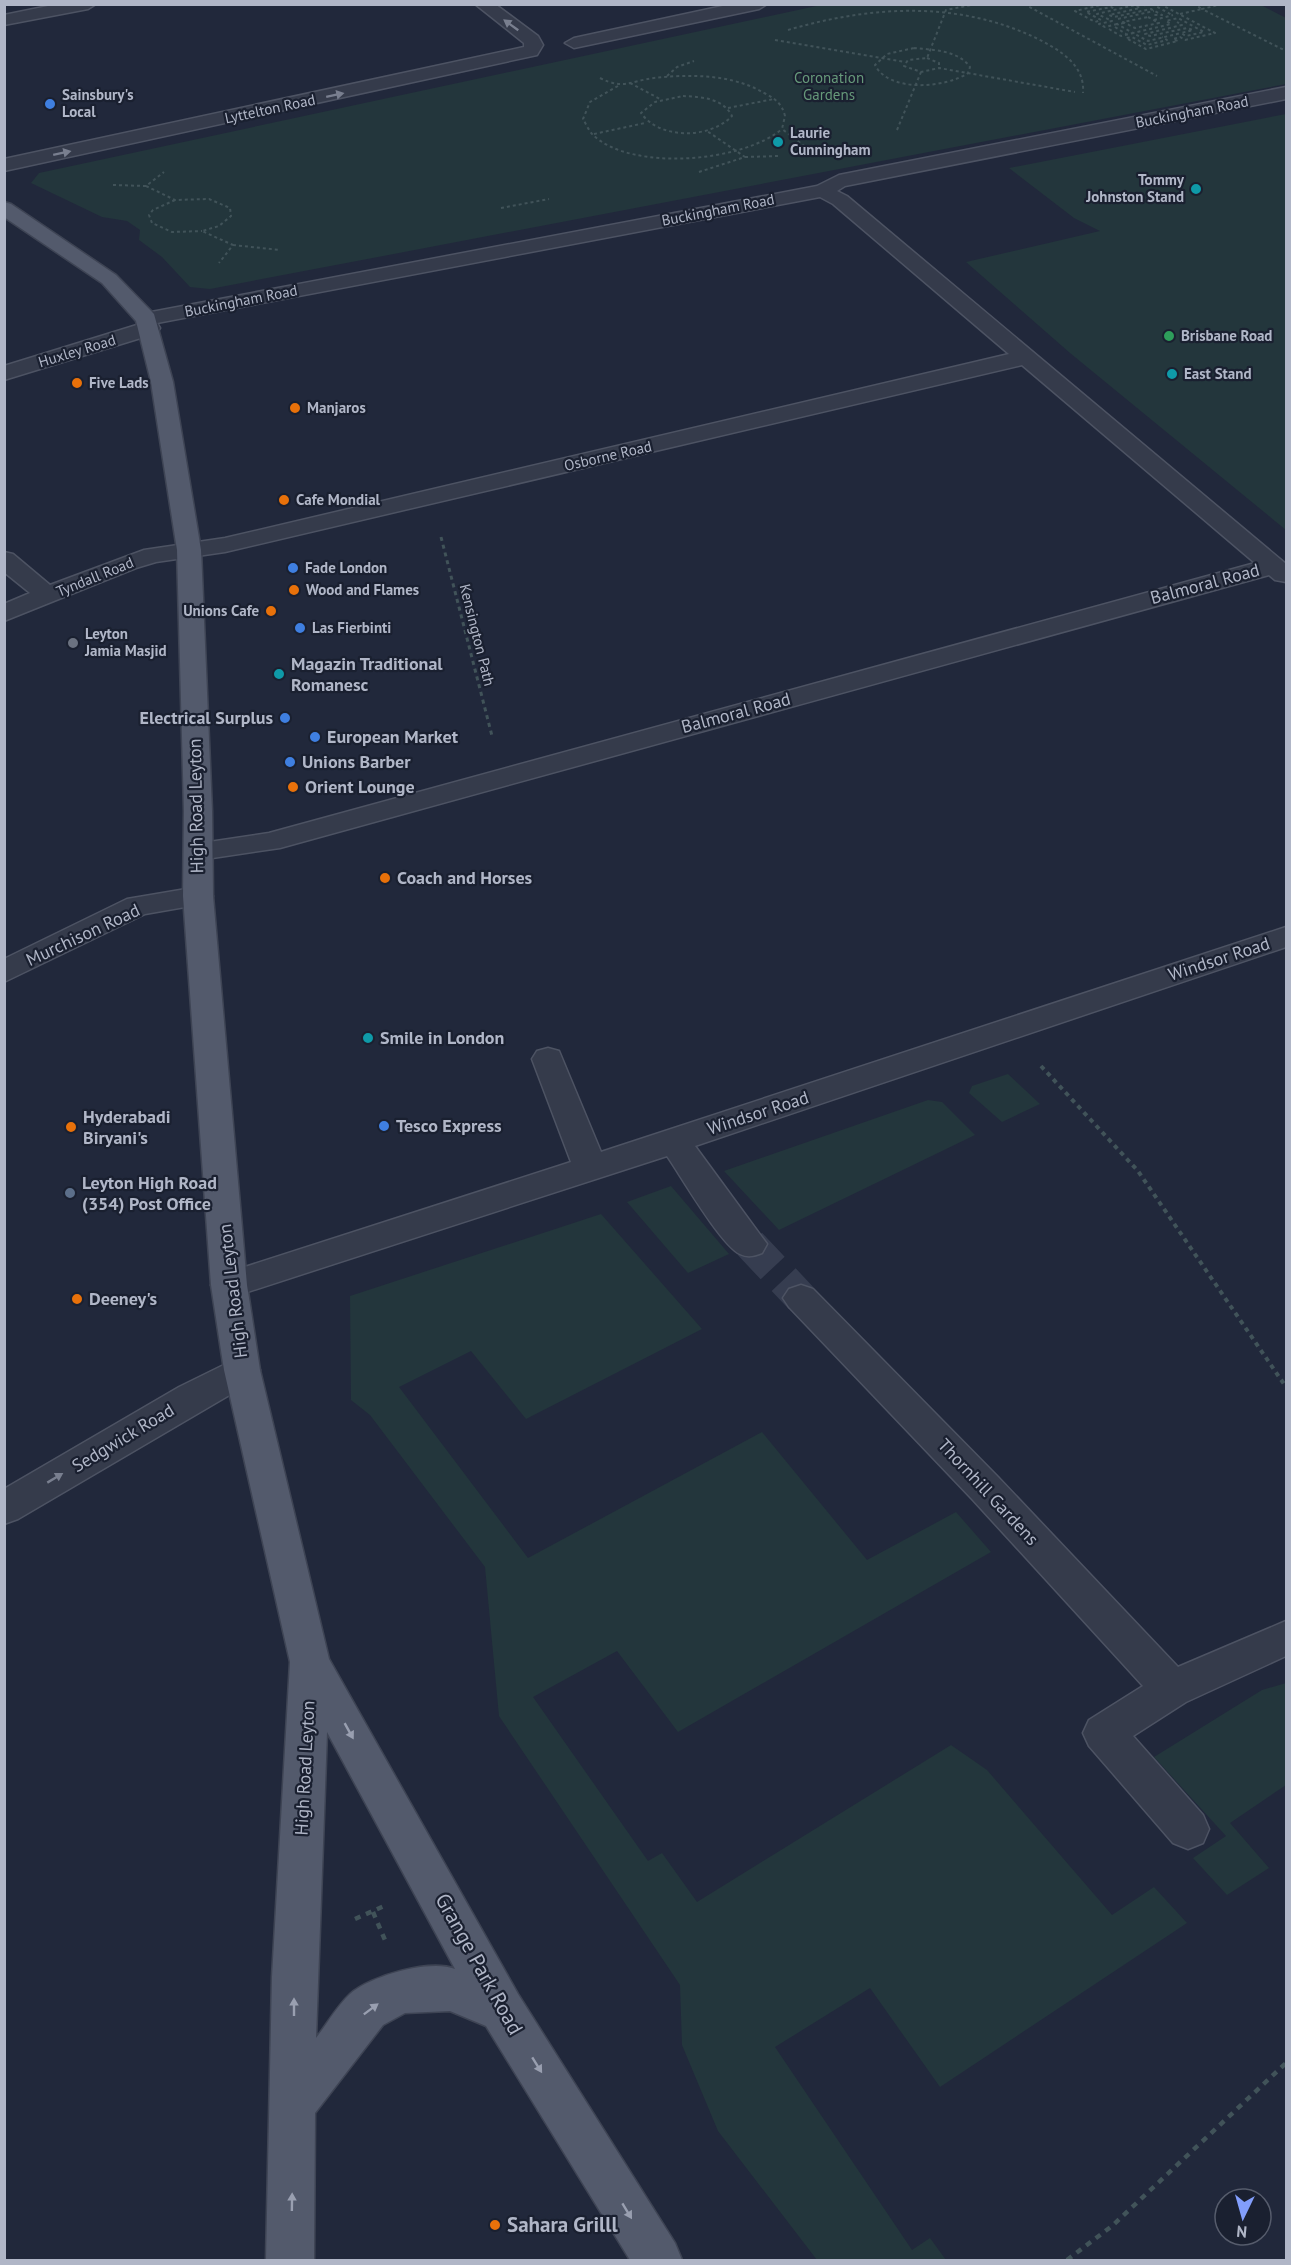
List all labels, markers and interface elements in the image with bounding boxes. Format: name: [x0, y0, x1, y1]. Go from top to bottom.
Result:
one-way arrow: [504, 19, 520, 31]
park label: Coronation Gardens: [794, 68, 864, 104]
place label: Sainsbury's Local: [62, 85, 134, 121]
one-way arrow: [325, 89, 344, 99]
street label: Lyttelton Road: [223, 90, 317, 127]
street label: Buckingham Road: [1134, 91, 1250, 132]
marker: Sainsbury's Local: [43, 97, 57, 111]
place label: Laurie Cunningham: [790, 123, 871, 159]
marker: Laurie Cunningham: [771, 135, 785, 149]
one-way arrow: [52, 148, 71, 157]
place label: Tommy Johnston Stand: [1085, 170, 1185, 206]
marker: Tommy Johnston Stand: [1189, 182, 1203, 196]
street label: Buckingham Road: [660, 189, 776, 230]
street label: Buckingham Road: [183, 280, 299, 321]
place label: Brisbane Road: [1181, 326, 1272, 345]
marker: Brisbane Road: [1162, 329, 1176, 343]
street label: Huxley Road: [36, 330, 118, 371]
place label: East Stand: [1184, 364, 1252, 383]
marker: East Stand: [1165, 367, 1179, 381]
place label: Five Lads: [89, 373, 149, 392]
marker: Five Lads: [70, 376, 84, 390]
place label: Manjaros: [307, 398, 366, 417]
marker: Manjaros: [288, 401, 302, 415]
street label: Osborne Road: [562, 436, 654, 475]
place label: Cafe Mondial: [296, 490, 381, 509]
marker: Cafe Mondial: [277, 493, 291, 507]
street label: Tyndall Road: [53, 552, 136, 601]
place label: Fade London: [305, 558, 387, 577]
street label: Balmoral Road: [1148, 558, 1262, 609]
marker: Fade London: [286, 561, 300, 575]
place label: Wood and Flames: [306, 580, 419, 599]
street label: Kensington Path: [456, 582, 499, 688]
marker: Wood and Flames: [287, 583, 301, 597]
place label: Unions Cafe: [183, 601, 259, 620]
marker: Unions Cafe: [264, 604, 278, 618]
place label: Las Fierbinti: [312, 618, 391, 637]
marker: Las Fierbinti: [293, 621, 307, 635]
place label: Leyton Jamia Masjid: [84, 624, 167, 660]
marker: Leyton Jamia Masjid: [66, 636, 80, 650]
place label: Magazin Traditional Romanesc: [291, 652, 443, 696]
marker: Magazin Traditional Romanesc: [272, 667, 286, 681]
street label: Balmoral Road: [679, 687, 793, 738]
place label: Electrical Surplus: [140, 706, 273, 729]
marker: Electrical Surplus: [278, 711, 292, 725]
place label: European Market: [327, 725, 459, 748]
marker: European Market: [308, 730, 322, 744]
street label: High Road Leyton: [183, 738, 208, 874]
place label: Unions Barber: [302, 750, 411, 773]
marker: Unions Barber: [283, 755, 297, 769]
place label: Orient Lounge: [305, 775, 415, 798]
marker: Orient Lounge: [286, 780, 300, 794]
place label: Coach and Horses: [397, 866, 533, 889]
marker: Coach and Horses: [378, 871, 392, 885]
street label: Murchison Road: [22, 898, 143, 971]
street label: Windsor Road: [1165, 931, 1273, 986]
place label: Smile in London: [380, 1026, 504, 1049]
marker: Smile in London: [361, 1031, 375, 1045]
street label: Windsor Road: [704, 1085, 812, 1140]
place label: Hyderabadi Biryani's: [83, 1105, 171, 1149]
place label: Tesco Express: [396, 1114, 502, 1137]
marker: Tesco Express: [377, 1119, 391, 1133]
marker: Hyderabadi Biryani's: [64, 1120, 78, 1134]
place label: Leyton High Road (354) Post Office: [82, 1171, 217, 1215]
marker: Leyton High Road (354) Post Office: [63, 1186, 77, 1200]
street label: High Road Leyton: [213, 1223, 252, 1359]
place label: Deeney's: [89, 1287, 157, 1310]
marker: Deeney's: [70, 1292, 84, 1306]
street label: Sedgwick Road: [67, 1398, 178, 1477]
street label: Thornhill Gardens: [933, 1433, 1044, 1550]
one-way arrow: [47, 1472, 63, 1483]
street label: High Road Leyton: [289, 1700, 320, 1836]
one-way arrow: [343, 1723, 354, 1739]
street label: Grange Park Road: [429, 1888, 529, 2039]
one-way arrow: [289, 1998, 299, 2017]
one-way arrow: [363, 2003, 379, 2015]
one-way arrow: [532, 2057, 543, 2073]
north arrow: [1213, 2187, 1273, 2247]
one-way arrow: [287, 2193, 296, 2212]
one-way arrow: [622, 2203, 633, 2219]
place label: Sahara Grilll: [507, 2211, 618, 2238]
marker: Sahara Grilll: [488, 2218, 502, 2232]
text: N: [1236, 2222, 1248, 2242]

